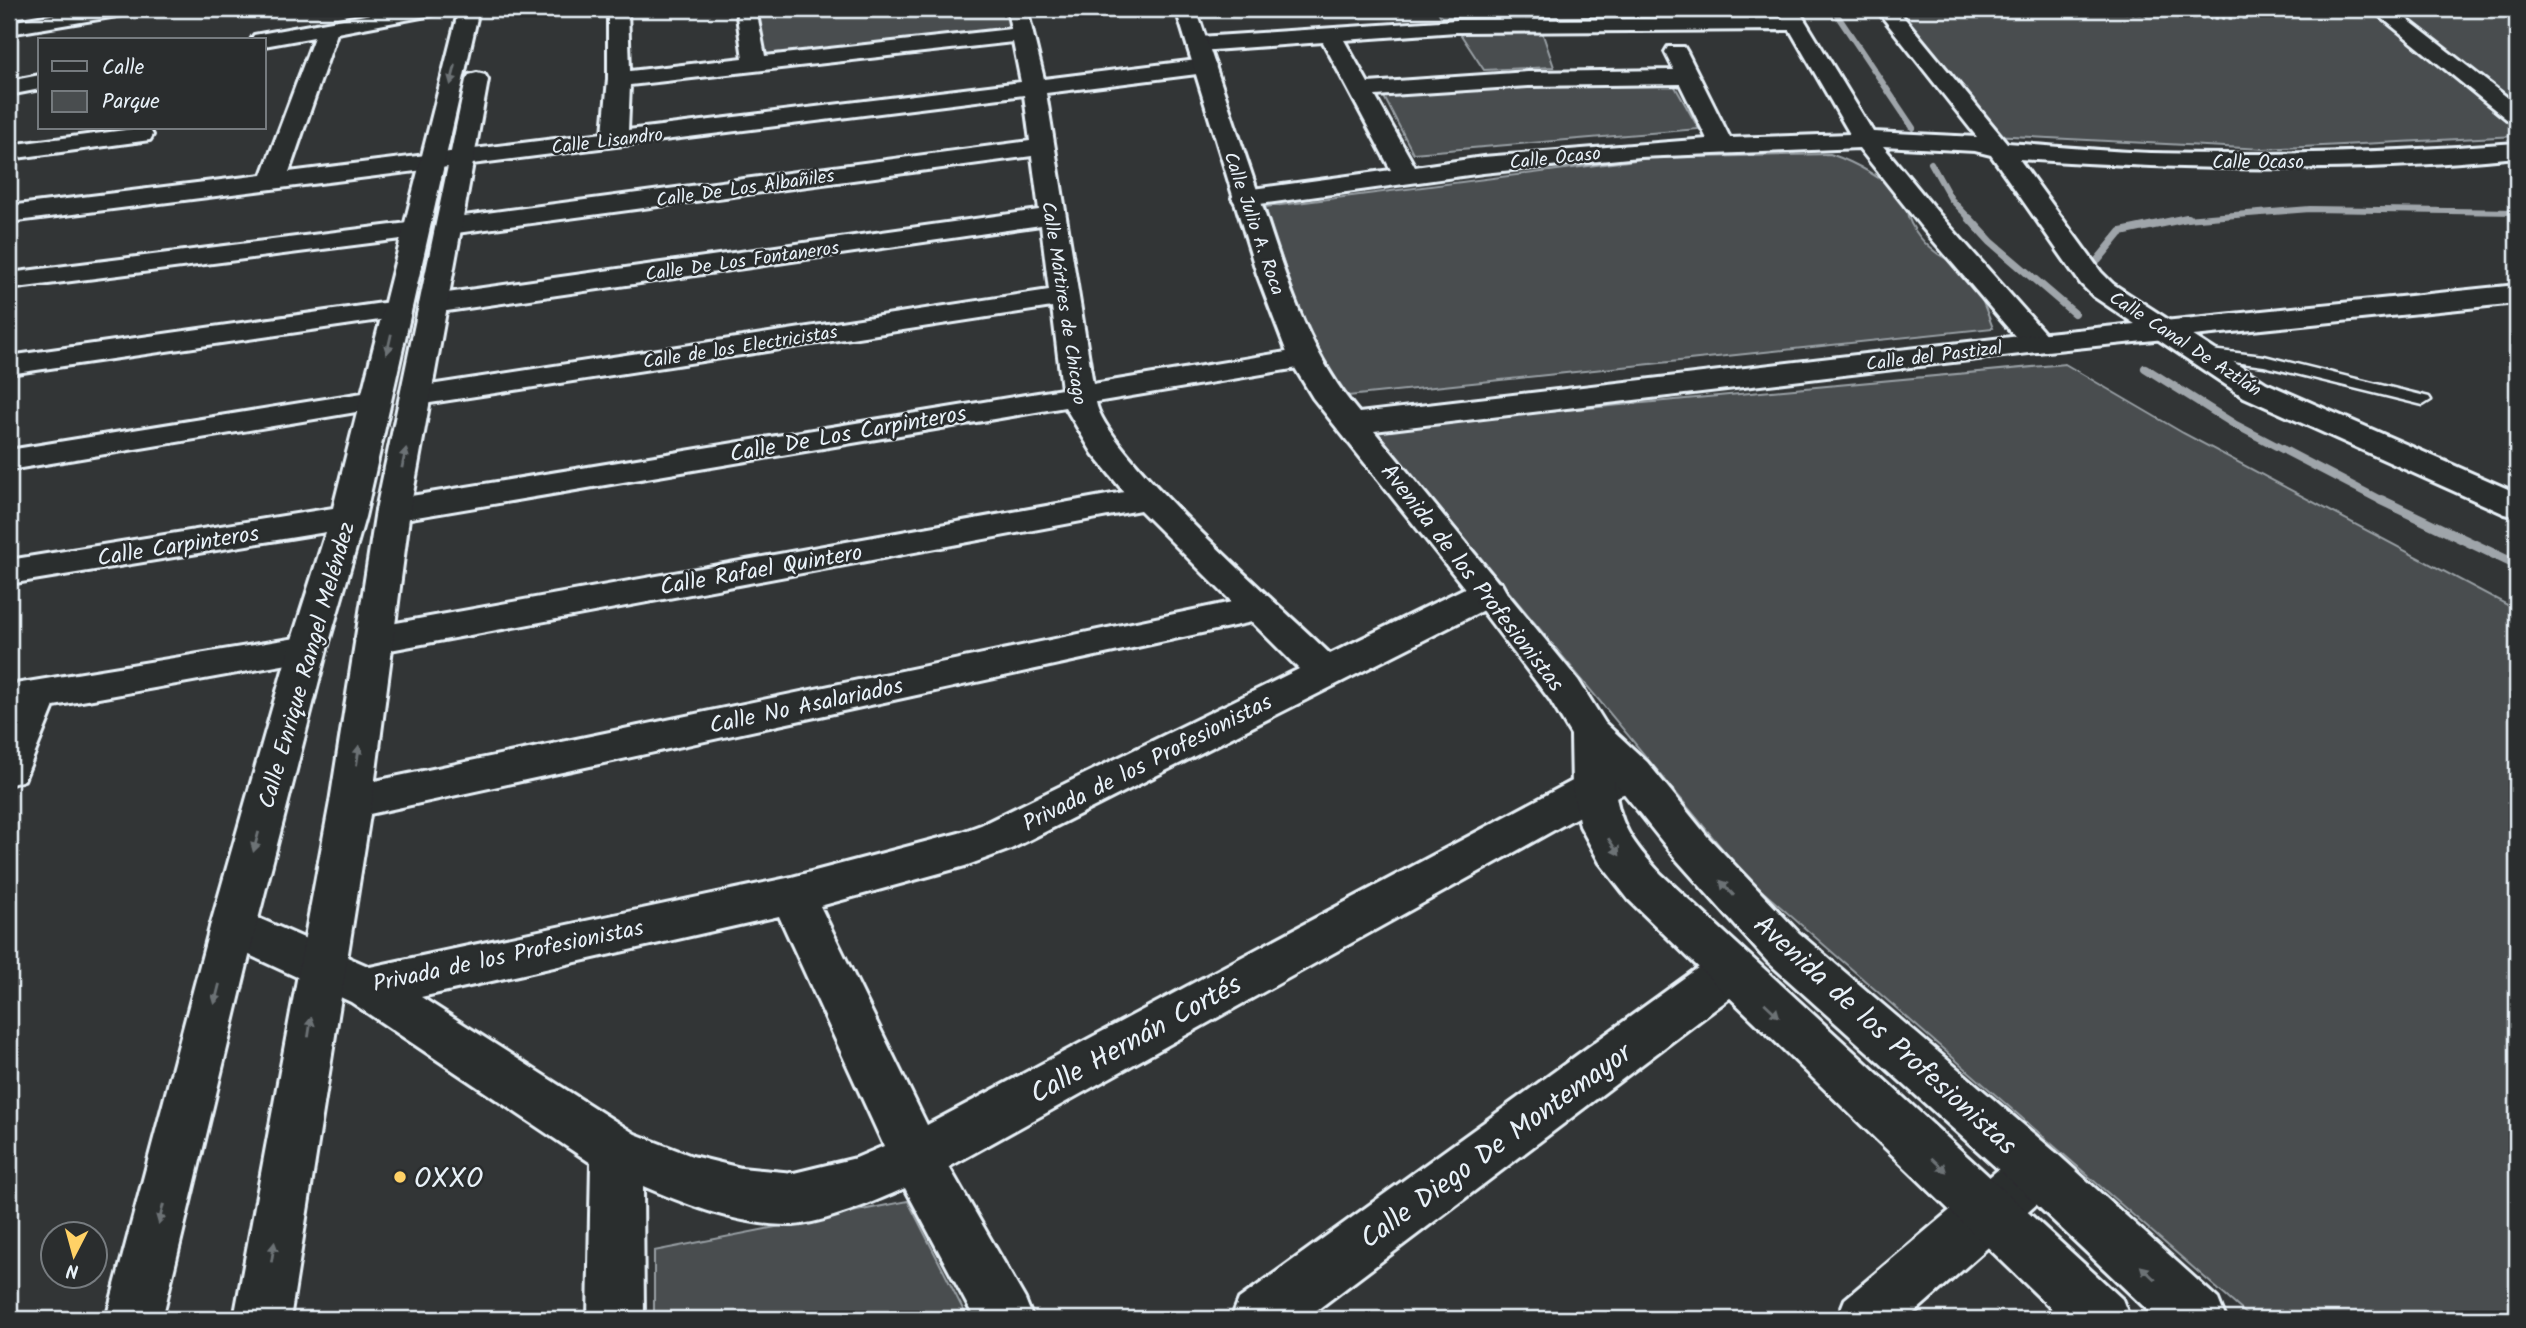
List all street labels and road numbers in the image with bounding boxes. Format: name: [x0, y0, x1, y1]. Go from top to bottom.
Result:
street label: Calle Lisandro: [550, 120, 665, 164]
street label: Calle Ocaso: [1508, 139, 1602, 179]
street label: Calle Julio A. Roca: [1215, 148, 1292, 299]
street label: Calle Ocaso: [2212, 148, 2304, 178]
street label: Calle De Los Albañiles: [654, 162, 836, 216]
street label: Calle Mártires de Chicago: [1032, 200, 1094, 407]
street label: Calle De Los Fontaneros: [643, 234, 841, 290]
street label: Calle Canal De Aztlán: [2103, 284, 2267, 405]
street label: Calle de los Electricistas: [641, 318, 840, 378]
street label: Calle del Pastizal: [1864, 334, 2005, 380]
street label: Calle De Los Carpinteros: [727, 396, 970, 474]
street label: Avenida de los Profesionistas: [1371, 456, 1572, 700]
street label: Calle Carpinteros: [95, 516, 262, 578]
street label: Calle Enrique Rangel Meléndez: [250, 518, 366, 813]
street label: Calle Rafael Quintero: [657, 535, 865, 607]
street label: Calle No Asalariados: [706, 669, 907, 745]
street label: Privada de los Profesionistas: [1017, 685, 1279, 842]
street label: Avenida de los Profesionistas: [1742, 904, 2027, 1167]
street label: Privada de los Profesionistas: [370, 911, 647, 1003]
street label: Calle Hernán Cortés: [1022, 963, 1250, 1117]
street label: Calle Diego De Montemayor: [1351, 1032, 1644, 1261]

